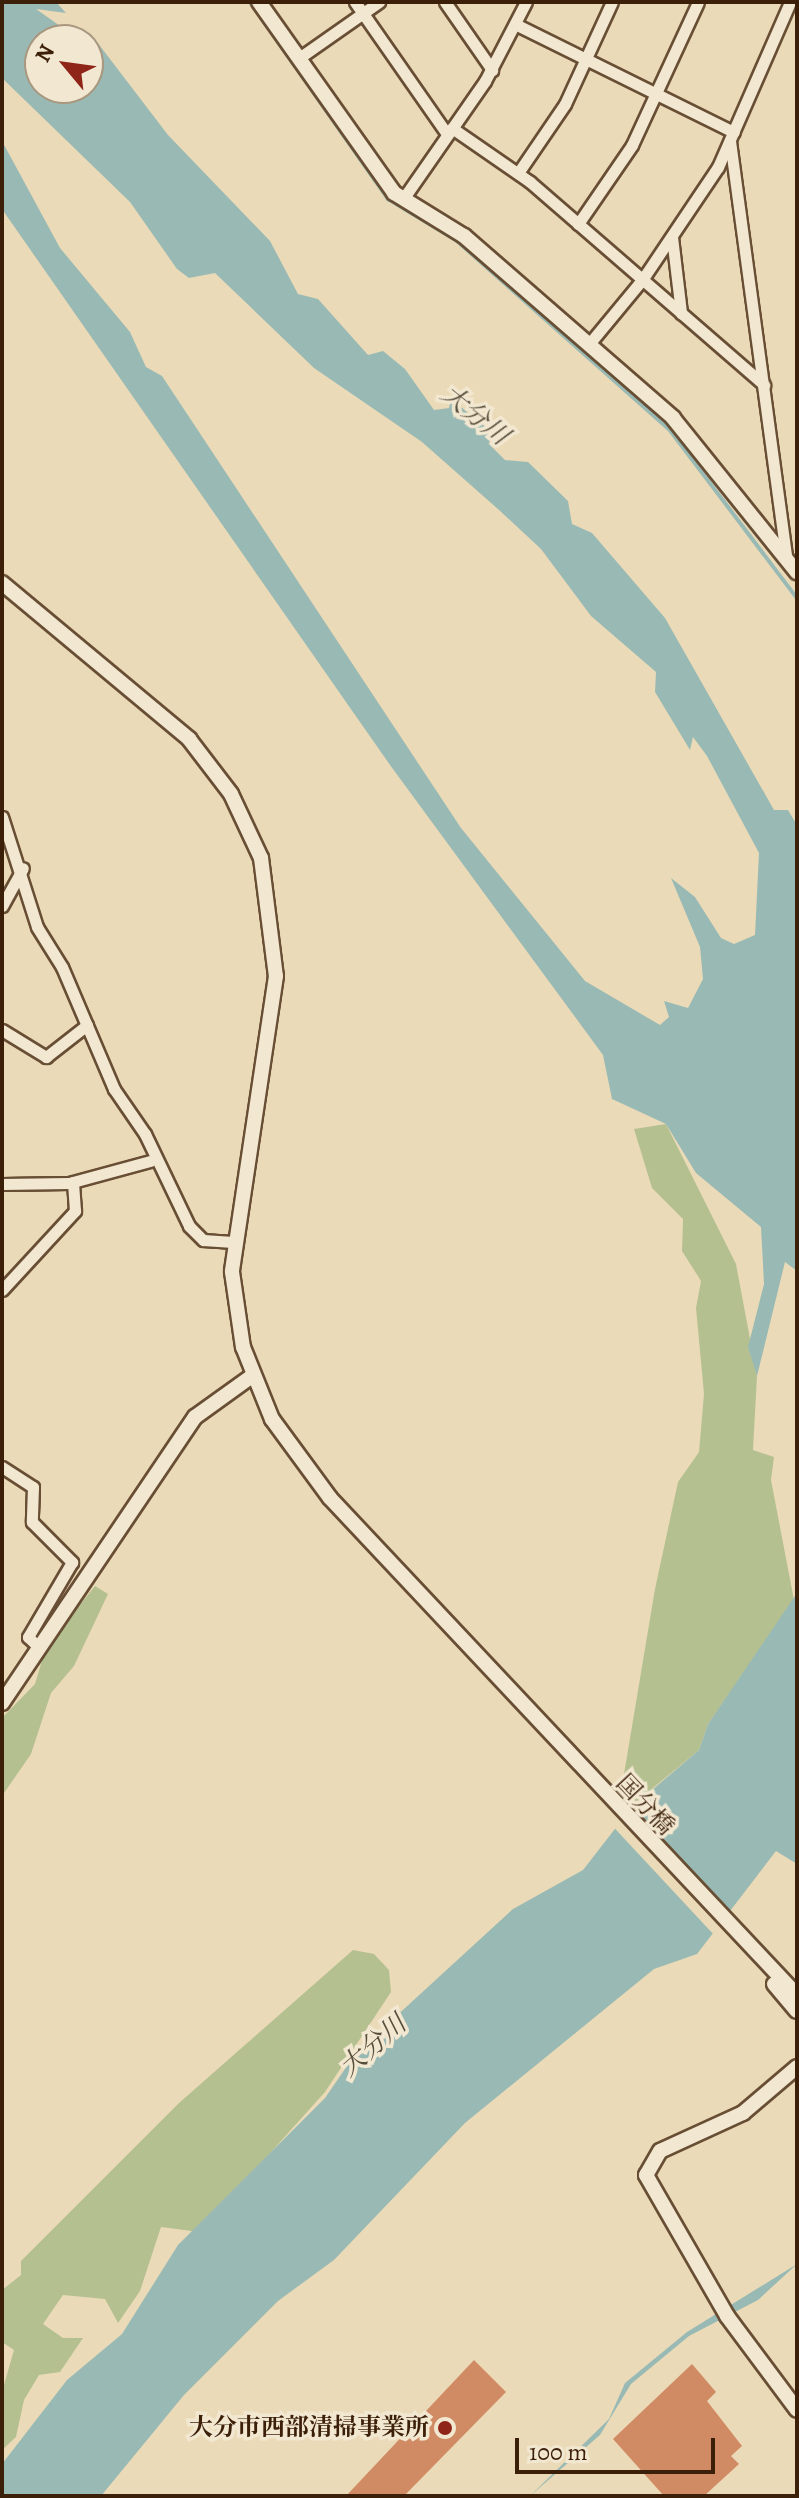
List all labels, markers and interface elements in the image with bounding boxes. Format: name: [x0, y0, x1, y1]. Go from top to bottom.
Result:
north arrow: [24, 24, 104, 104]
text: N: [28, 39, 62, 68]
water label: 大分川: [435, 378, 515, 452]
street label: 国分橋: [610, 1769, 680, 1841]
water label: 大分川: [333, 2009, 413, 2083]
place label: 大分市西部清掃事業所: [189, 2414, 429, 2442]
marker: 大分市西部清掃事業所: [436, 2419, 454, 2437]
scale bar: [519, 2422, 719, 2472]
text: 100 m: [529, 2436, 588, 2468]

